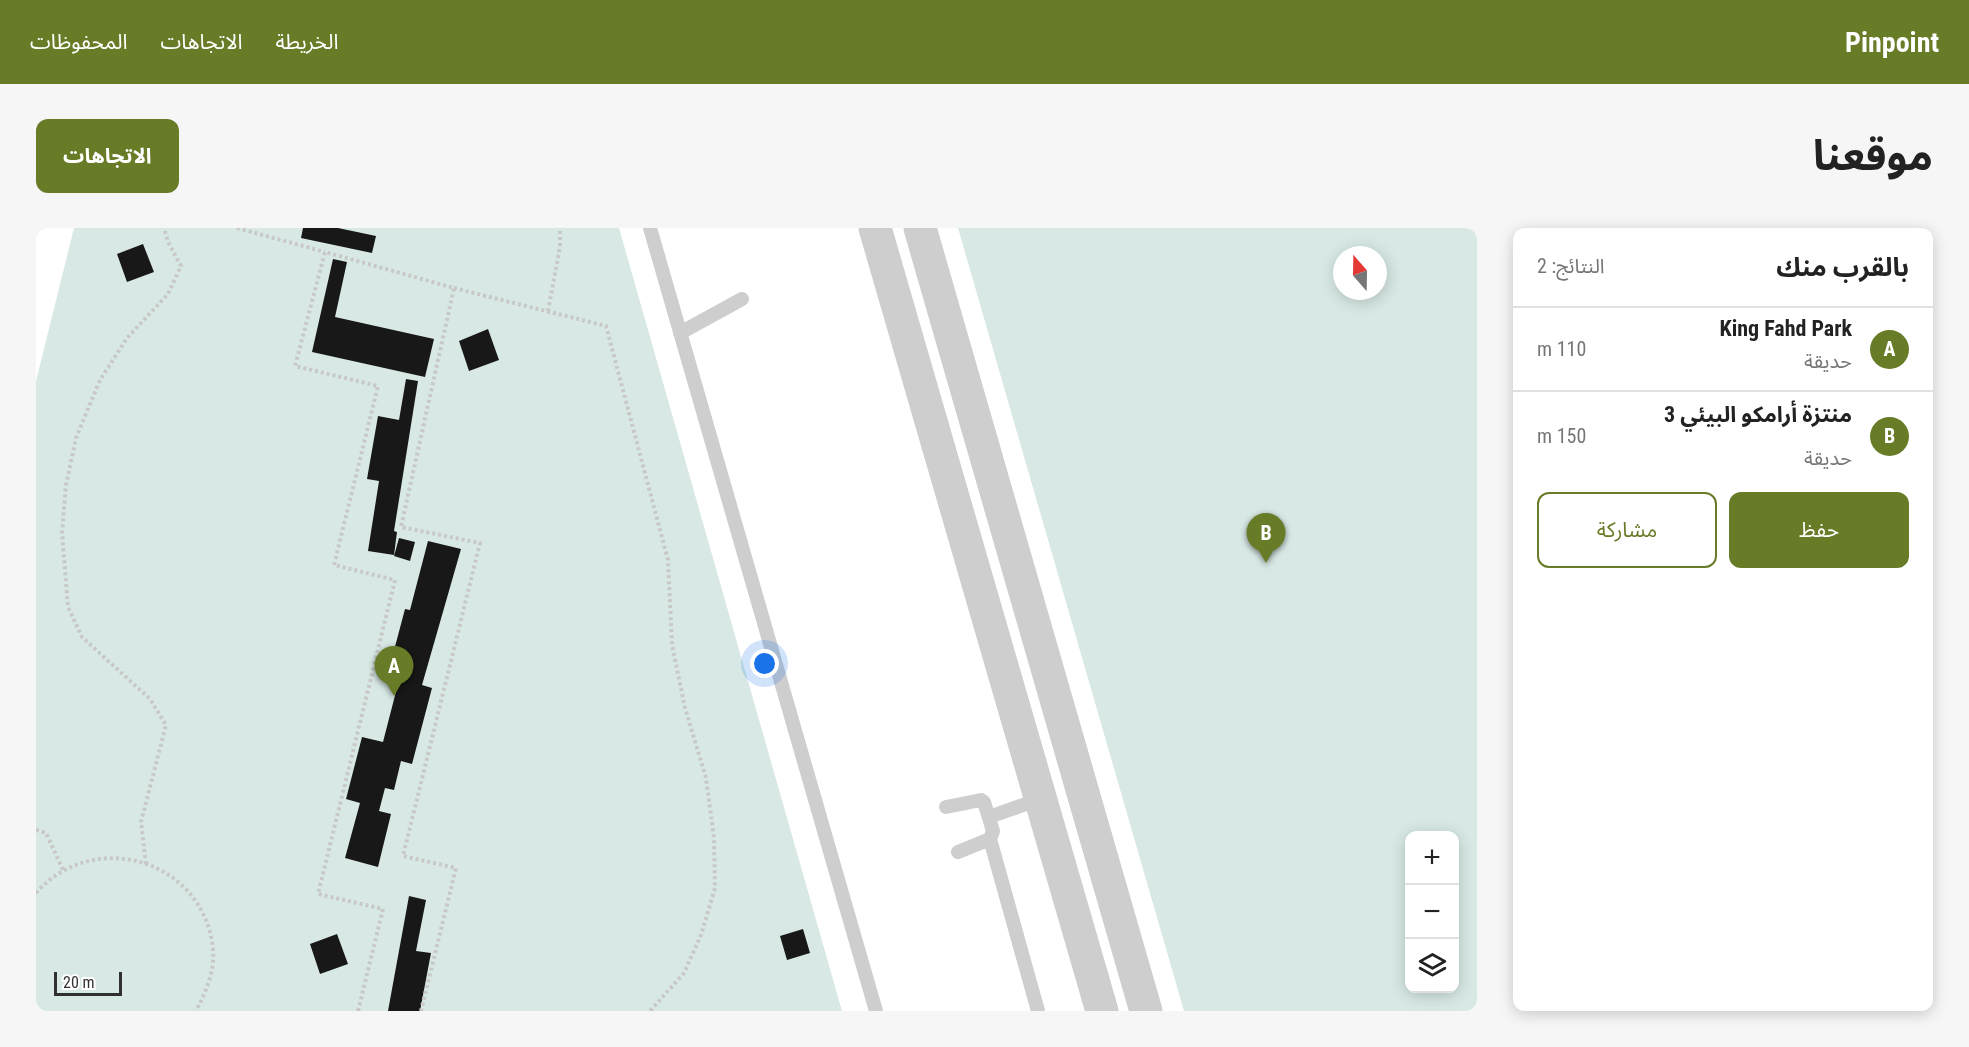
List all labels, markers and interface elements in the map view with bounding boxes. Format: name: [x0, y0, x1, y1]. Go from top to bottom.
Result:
text: Pinpoint: [1845, 26, 1939, 59]
text: المحفوظات: [30, 30, 127, 54]
text: الاتجاهات: [160, 30, 242, 54]
text: الخريطة: [275, 30, 338, 54]
button: الاتجاهات: [36, 119, 179, 193]
text: موقعنا: [1813, 131, 1933, 180]
north arrow: [1333, 246, 1387, 300]
text: بالقرب منك: [1776, 252, 1909, 282]
text: النتائج: 2: [1537, 254, 1605, 278]
text: King Fahd Park: [1719, 316, 1852, 341]
text: 110 m: [1537, 337, 1586, 361]
text: A: [1884, 337, 1895, 361]
text: حديقة: [1804, 349, 1852, 373]
text: منتزة أرامكو البيئي 3: [1664, 402, 1852, 427]
text: 150 m: [1537, 424, 1586, 448]
text: B: [1884, 424, 1895, 448]
text: حديقة: [1804, 446, 1852, 470]
button: مشاركة: [1537, 492, 1717, 568]
button: حفظ: [1729, 492, 1909, 568]
pin: B: [1246, 514, 1286, 563]
pin: A: [374, 646, 414, 696]
your location: [750, 649, 779, 678]
map controls: [1405, 831, 1459, 993]
button: +: [1405, 831, 1459, 885]
button: −: [1405, 885, 1459, 939]
button: layers: [1405, 939, 1459, 993]
scale bar: [54, 969, 122, 996]
text: 20 m: [63, 973, 95, 992]

